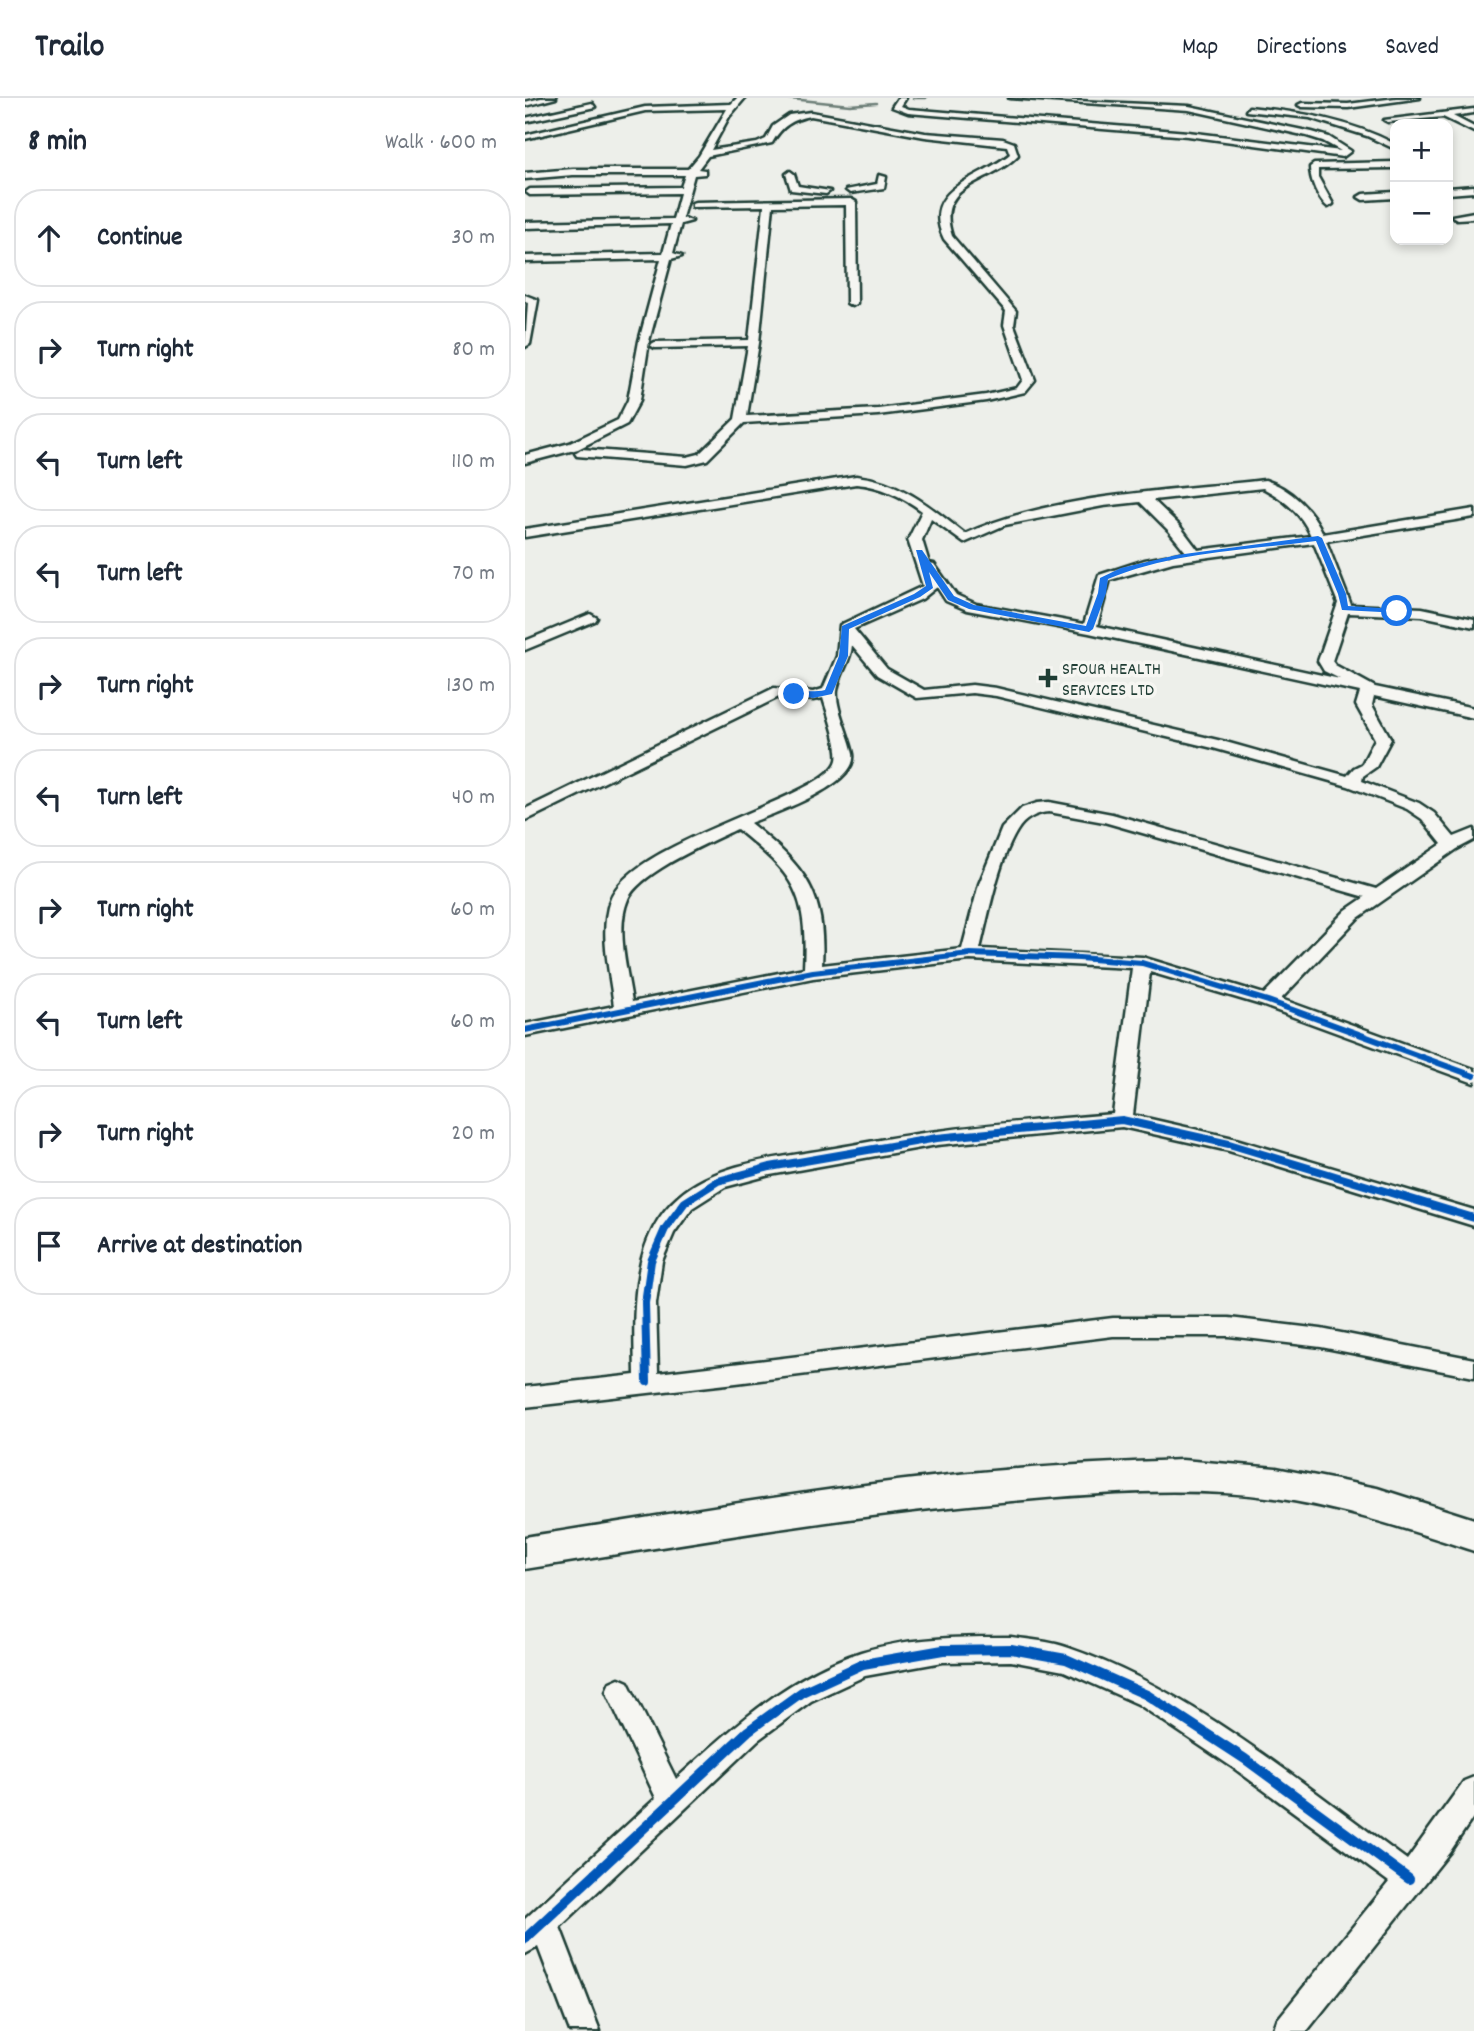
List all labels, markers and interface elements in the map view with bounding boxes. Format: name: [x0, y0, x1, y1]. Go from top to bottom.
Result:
text: Trailo: [35, 25, 105, 72]
text: Map: [1182, 31, 1218, 65]
text: Directions: [1256, 31, 1347, 65]
text: Saved: [1385, 31, 1439, 65]
map controls: [1390, 119, 1453, 245]
button: +: [1390, 119, 1453, 182]
text: 8 min: [28, 122, 87, 165]
text: Walk · 600 m: [385, 127, 497, 160]
button: −: [1390, 182, 1453, 245]
icon: ahead: [30, 219, 68, 257]
text: Continue: [97, 220, 182, 257]
text: 30 m: [451, 222, 495, 255]
icon: right: [30, 331, 68, 369]
text: Turn right: [97, 332, 194, 369]
text: 80 m: [452, 334, 495, 367]
icon: left: [30, 443, 68, 481]
text: Turn left: [97, 444, 183, 481]
text: 110 m: [451, 446, 495, 479]
icon: left: [30, 555, 68, 593]
text: Turn left: [97, 556, 183, 593]
text: 70 m: [453, 558, 495, 591]
route start: [1381, 595, 1412, 626]
place label: SFOUR HEALTH SERVICES LTD: [1062, 658, 1161, 704]
icon: right: [30, 667, 68, 705]
text: Turn right: [97, 668, 194, 705]
text: 130 m: [446, 670, 495, 703]
marker: SFOUR HEALTH SERVICES LTD: [1040, 670, 1056, 686]
route end: [778, 678, 809, 709]
icon: left: [30, 779, 68, 817]
text: Turn left: [97, 780, 183, 817]
text: 40 m: [452, 782, 495, 815]
icon: right: [30, 891, 68, 929]
text: Turn right: [97, 892, 194, 929]
text: 60 m: [450, 894, 495, 927]
icon: left: [30, 1003, 68, 1041]
text: Turn left: [97, 1004, 183, 1041]
text: 60 m: [450, 1006, 495, 1039]
icon: right: [30, 1115, 68, 1153]
text: Turn right: [97, 1116, 194, 1153]
text: 20 m: [451, 1118, 495, 1151]
icon: arrive: [30, 1227, 68, 1265]
text: Arrive at destination: [97, 1228, 302, 1265]

